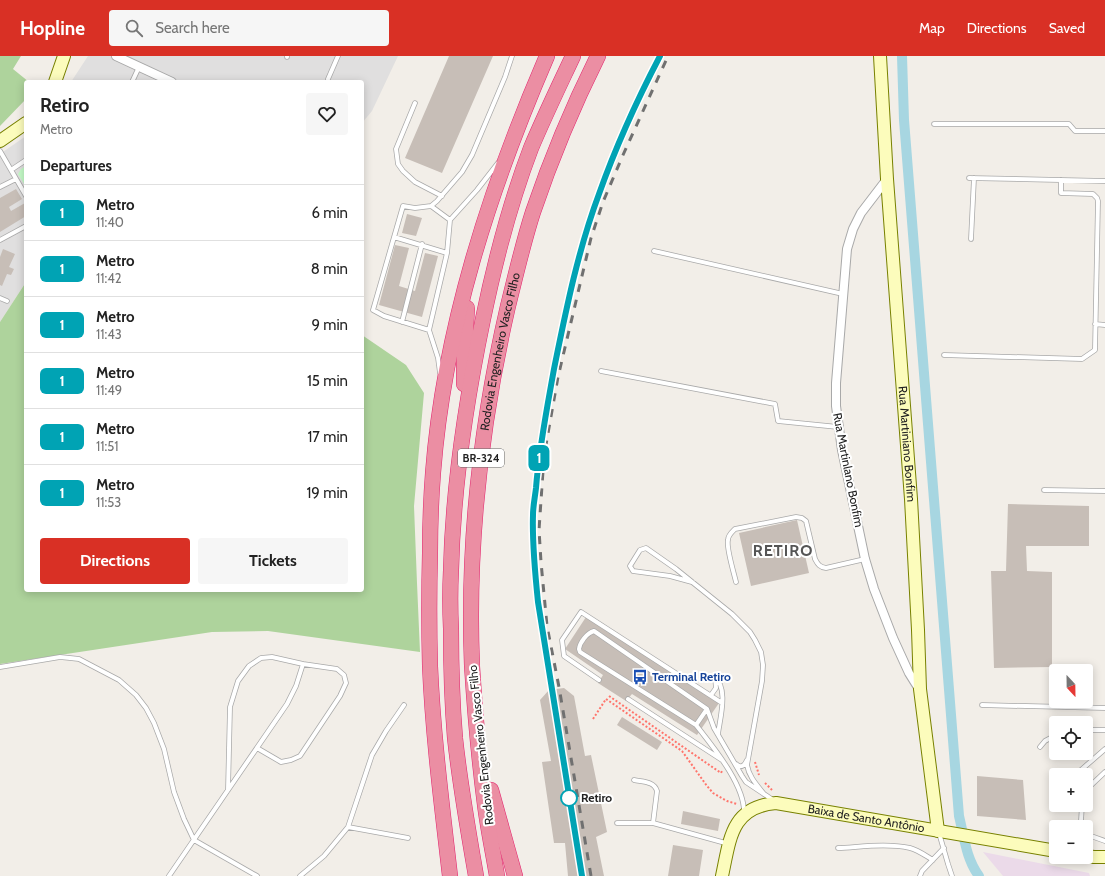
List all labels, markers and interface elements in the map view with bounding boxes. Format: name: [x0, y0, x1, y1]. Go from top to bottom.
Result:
search box: [109, 10, 389, 46]
text: Hopline: [20, 17, 85, 40]
icon: search: [123, 17, 145, 39]
text: Search here: [155, 19, 230, 37]
text: Map: [919, 19, 945, 37]
text: Directions: [967, 19, 1027, 37]
text: Saved: [1049, 19, 1085, 37]
button: heart: [306, 93, 348, 135]
text: Retiro: [40, 94, 89, 117]
text: Metro: [40, 121, 73, 137]
text: Departures: [40, 157, 112, 175]
text: Metro: [96, 196, 135, 214]
text: 1: [59, 204, 65, 222]
text: 6 min: [311, 204, 348, 222]
text: 11:40: [96, 214, 124, 230]
text: Metro: [96, 252, 135, 270]
text: 1: [59, 260, 65, 278]
text: 8 min: [311, 260, 348, 278]
text: 11:42: [96, 270, 122, 286]
street label: Rodovia Engenheiro Vasco Filho: [477, 271, 523, 432]
text: Metro: [96, 308, 135, 326]
text: 1: [59, 316, 65, 334]
text: 9 min: [311, 316, 348, 334]
text: 11:43: [96, 326, 122, 342]
text: Metro: [96, 364, 135, 382]
text: 1: [59, 372, 65, 390]
text: 15 min: [307, 372, 348, 390]
text: 11:49: [96, 382, 122, 398]
street label: Rua Martiniano Bonfim: [896, 385, 919, 503]
street label: Rua Martinlano Bonfim: [830, 411, 867, 528]
text: Metro: [96, 420, 135, 438]
text: 1: [59, 428, 65, 446]
text: 17 min: [307, 428, 348, 446]
text: 11:51: [96, 438, 118, 454]
line badge: 1: [526, 445, 552, 471]
road number: BR-324: [458, 449, 504, 467]
text: 1: [536, 449, 542, 467]
text: Metro: [96, 476, 135, 494]
text: 1: [59, 484, 65, 502]
text: 19 min: [306, 484, 348, 502]
text: 11:53: [96, 494, 121, 510]
button: Directions: [40, 538, 190, 584]
button: Tickets: [198, 538, 348, 584]
district label: RETIRO: [753, 541, 813, 560]
street label: Rodovia Engenheiro Vasco Filho: [465, 664, 496, 826]
north arrow: [1049, 664, 1093, 708]
map controls: [1049, 664, 1093, 864]
bus stop icon: Terminal Retiro: [631, 668, 649, 686]
place label: Terminal Retiro: [652, 669, 731, 684]
button: locate: [1049, 716, 1093, 760]
button: +: [1049, 768, 1093, 812]
marker: Retiro: [560, 789, 578, 807]
place label: Retiro: [581, 790, 612, 805]
street label: Baixa de Santo Antônio: [807, 801, 926, 835]
button: −: [1049, 820, 1093, 864]

